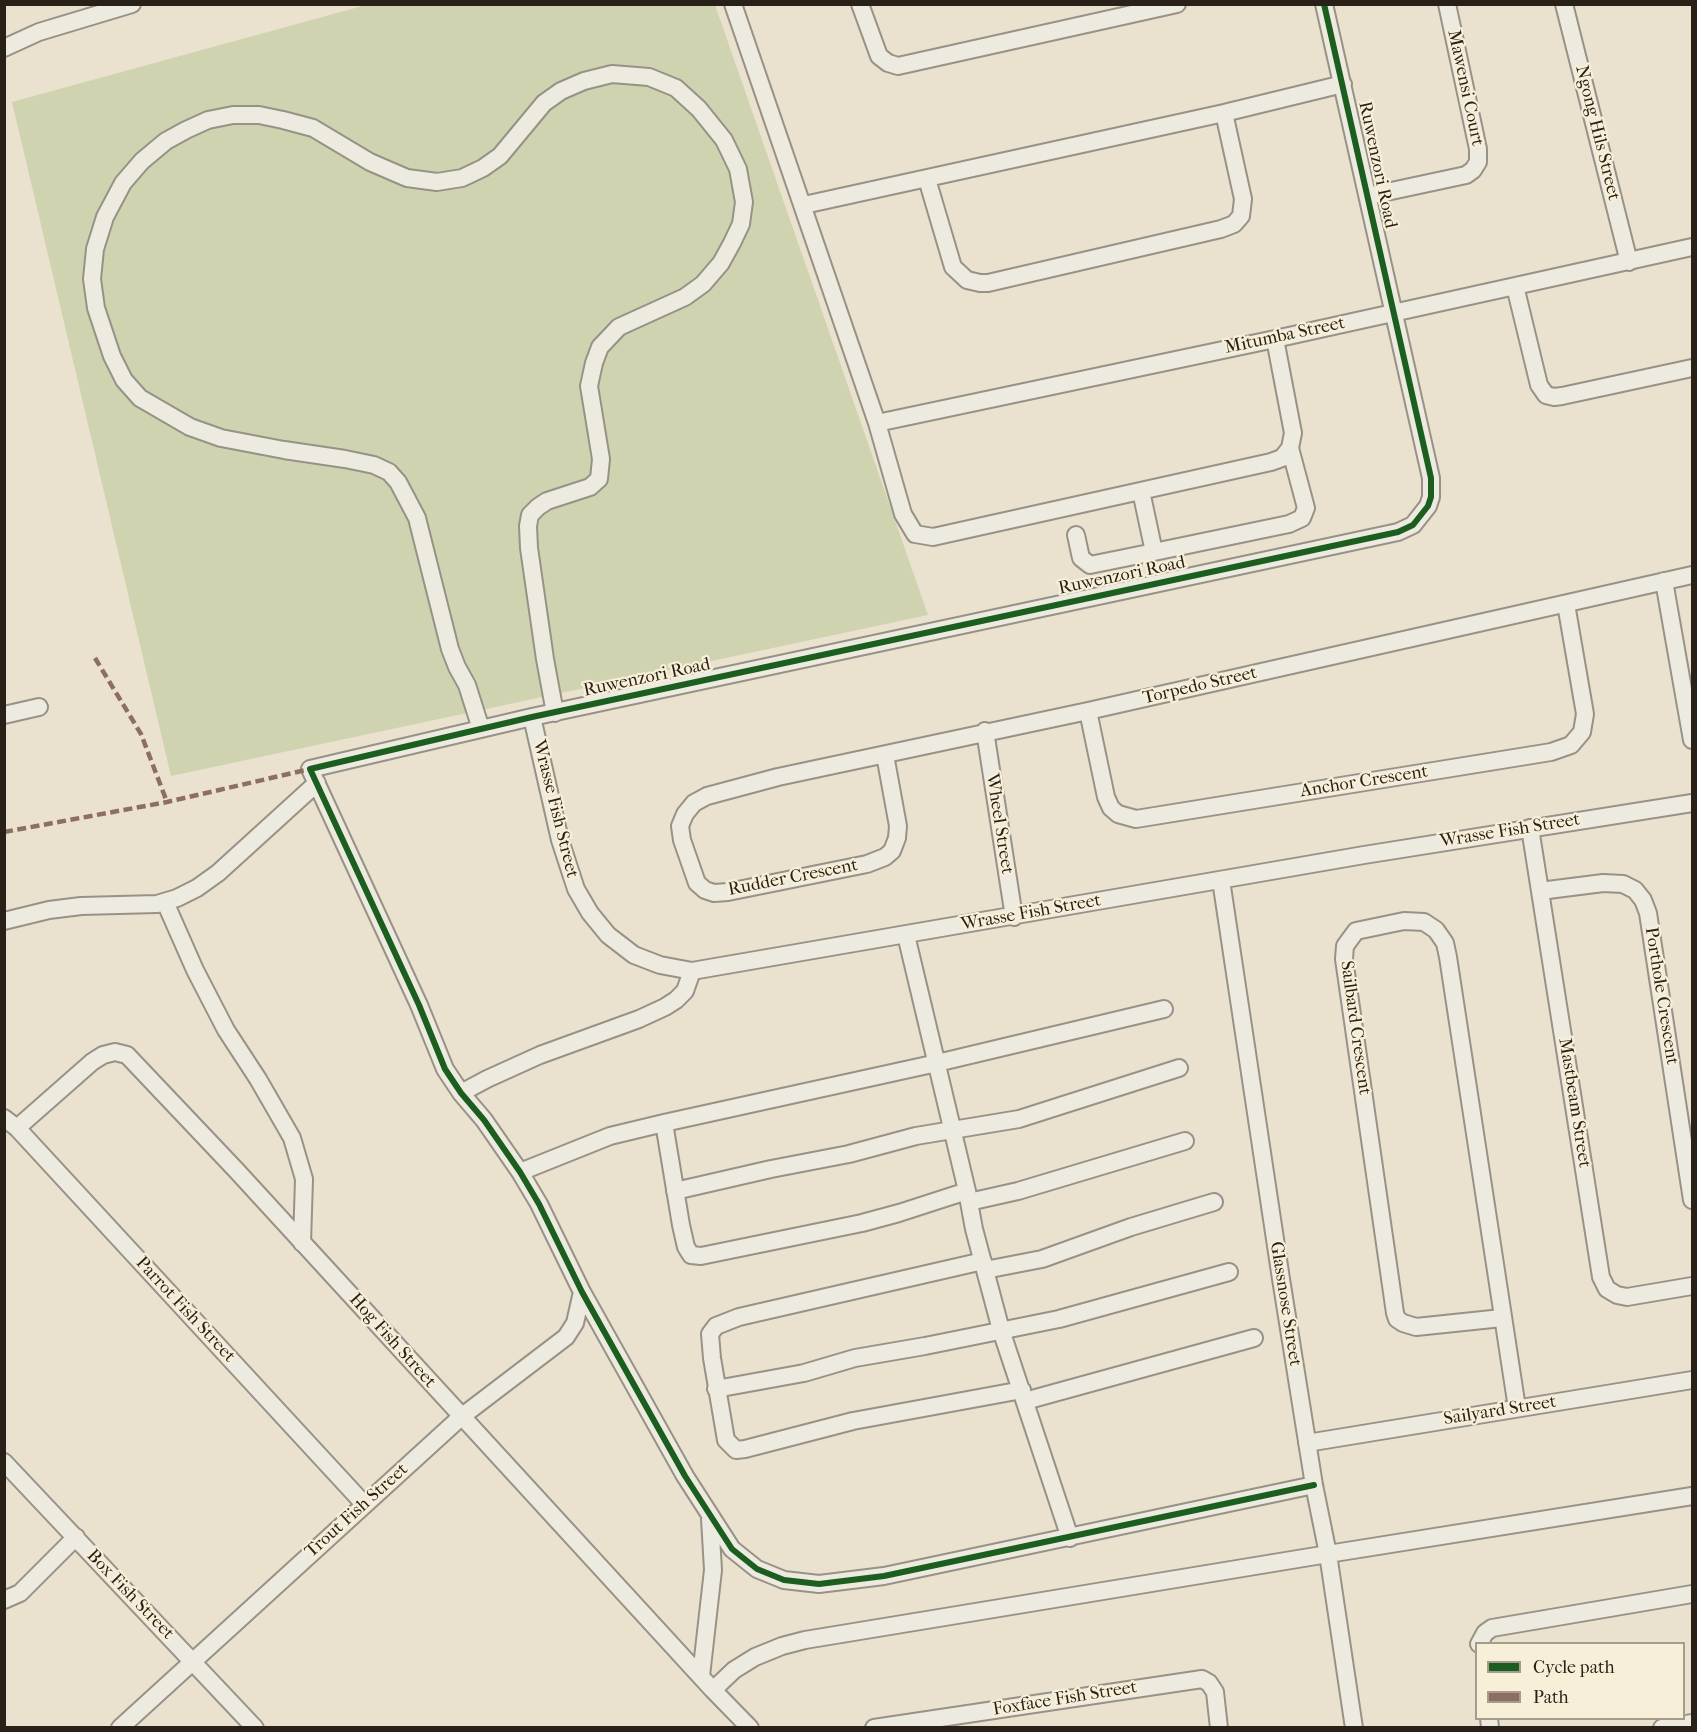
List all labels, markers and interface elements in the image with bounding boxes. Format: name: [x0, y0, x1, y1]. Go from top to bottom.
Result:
street label: Mawensi Court: [1442, 28, 1488, 148]
street label: Ngong Hils Street: [1570, 63, 1624, 203]
street label: Ruwenzori Road: [1353, 100, 1401, 230]
street label: Mitumba Street: [1223, 313, 1347, 359]
street label: Ruwenzori Road: [1057, 552, 1187, 600]
street label: Ruwenzori Road: [582, 654, 712, 702]
street label: Torpedo Street: [1141, 662, 1259, 710]
street label: Wrasse Fish Street: [527, 738, 583, 880]
street label: Anchor Crescent: [1299, 761, 1429, 803]
street label: Wheel Street: [980, 772, 1018, 876]
street label: Wrasse Fish Street: [1438, 809, 1582, 853]
street label: Rudder Crescent: [726, 855, 860, 901]
street label: Wrasse Fish Street: [959, 890, 1103, 936]
street label: Porthole Crescent: [1639, 926, 1683, 1066]
street label: Sailbard Crescent: [1335, 959, 1375, 1097]
street label: Mastbeam Street: [1553, 1037, 1595, 1169]
street label: Glassnose Street: [1264, 1240, 1306, 1368]
street label: Parrot Fish Street: [131, 1253, 239, 1367]
street label: Hog Fish Street: [344, 1289, 440, 1393]
street label: Sailyard Street: [1442, 1391, 1558, 1431]
street label: Trout Fish Street: [301, 1459, 413, 1563]
street label: Box Fish Street: [82, 1546, 178, 1644]
legend: [1475, 1642, 1685, 1720]
text: Cycle path: [1533, 1657, 1614, 1678]
street label: Foxface Fish Street: [991, 1677, 1139, 1721]
text: Path: [1533, 1687, 1569, 1708]

